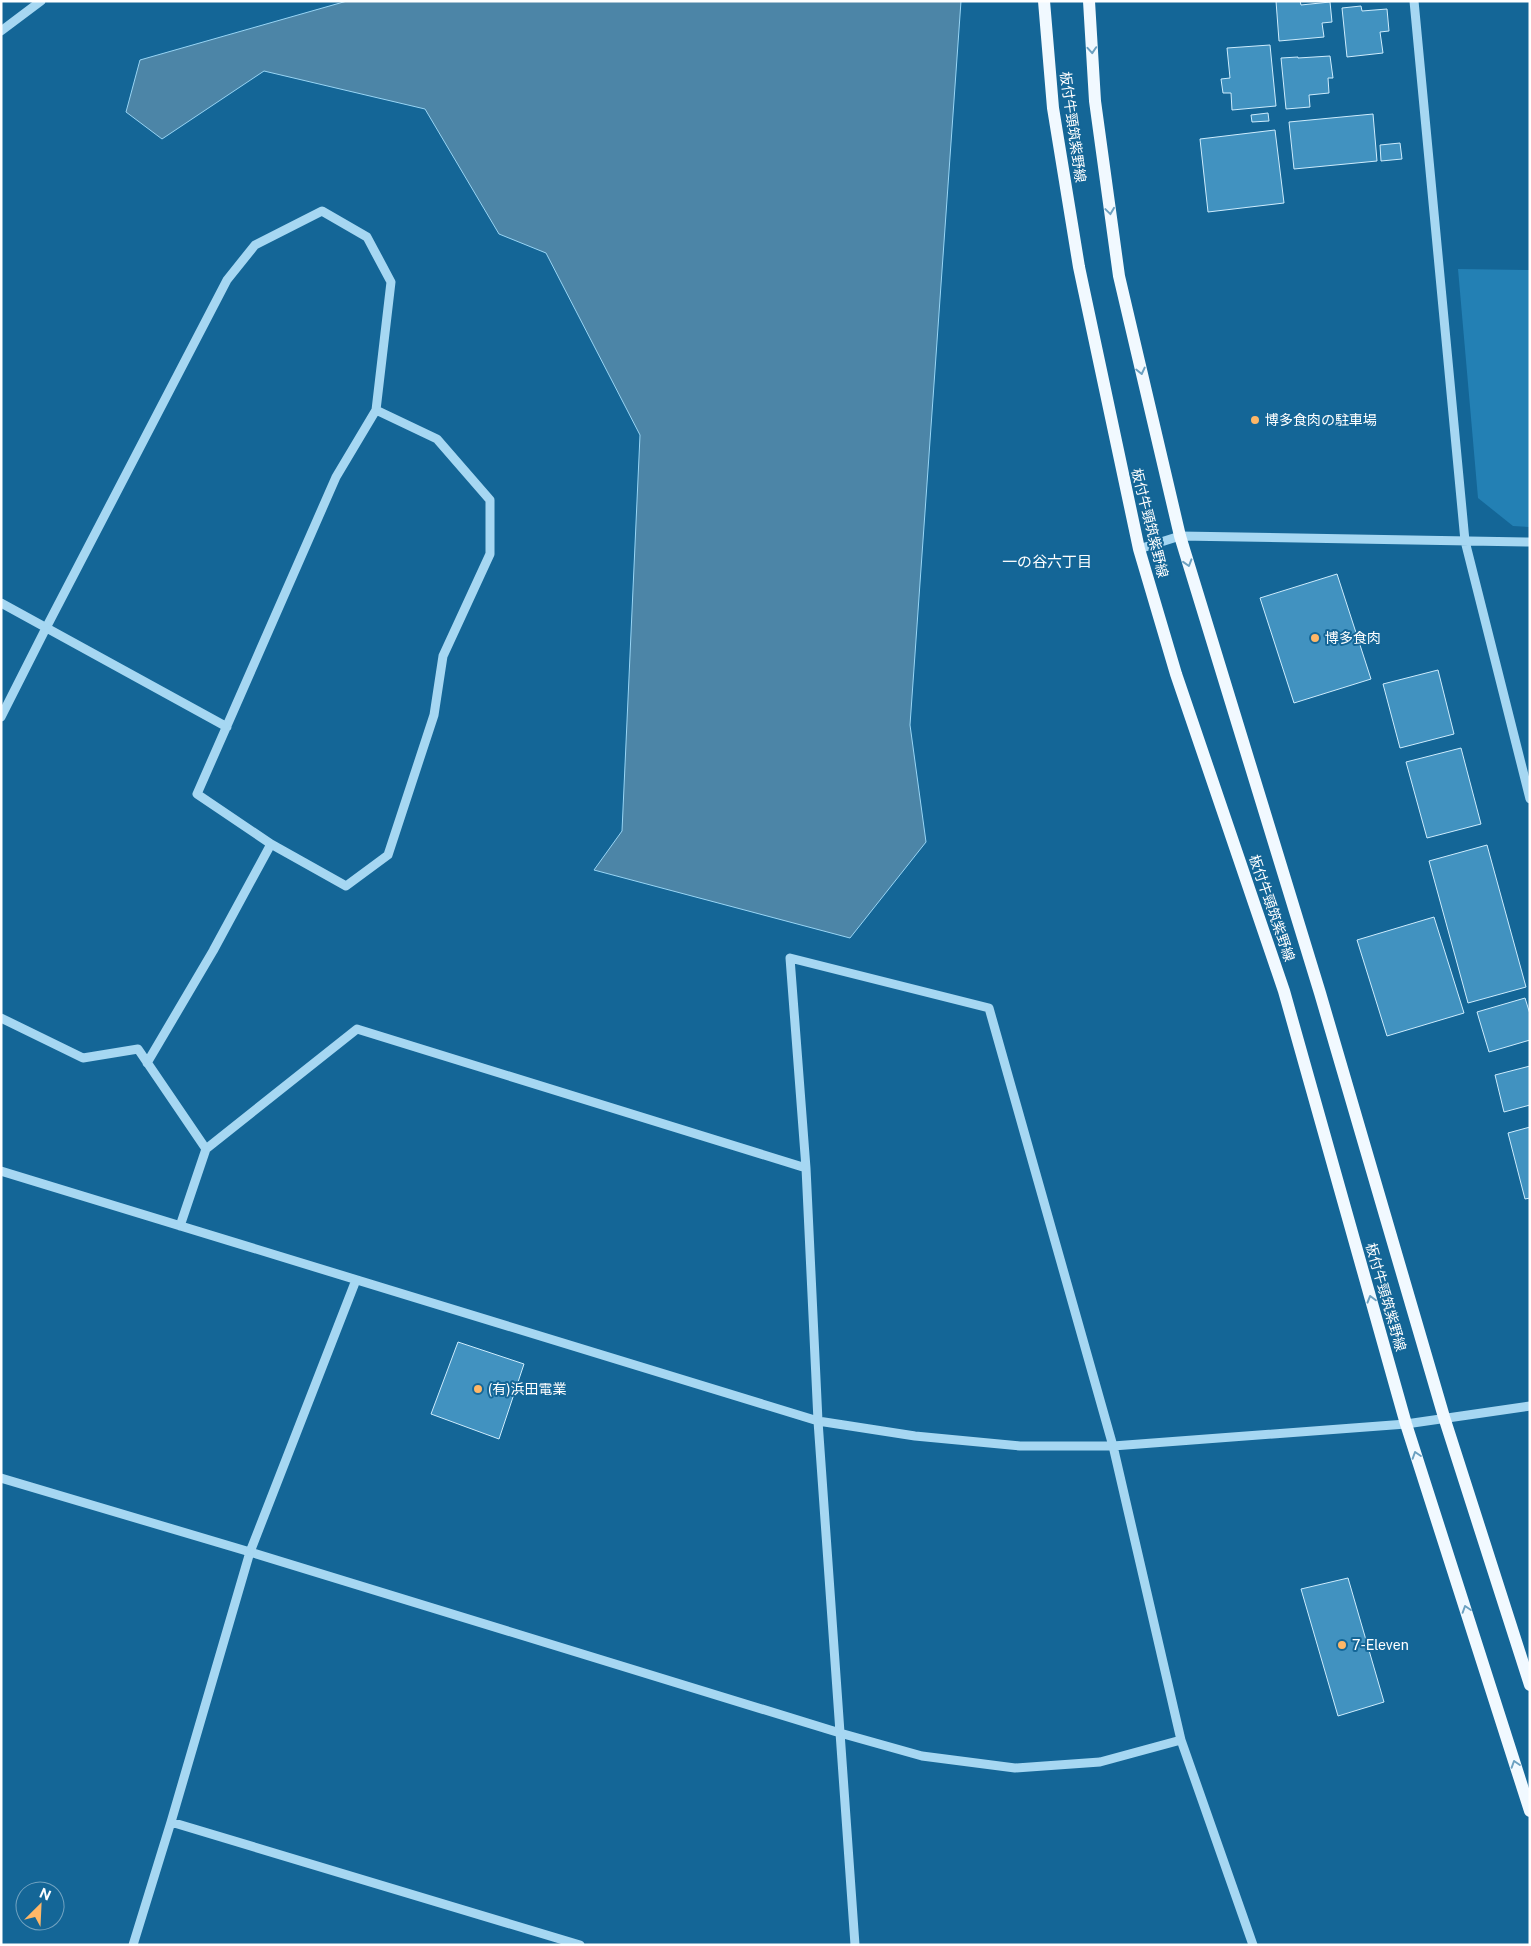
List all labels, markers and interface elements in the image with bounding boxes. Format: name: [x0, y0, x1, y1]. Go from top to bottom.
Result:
one-way arrow: [1087, 46, 1098, 54]
street label: 板付牛頸筑紫野線: [1057, 70, 1089, 184]
one-way arrow: [1104, 208, 1115, 216]
one-way arrow: [1135, 366, 1146, 375]
place label: 博多食肉の駐車場: [1265, 412, 1377, 428]
marker: 博多食肉の駐車場: [1249, 414, 1261, 426]
street label: 板付牛頸筑紫野線: [1129, 467, 1171, 579]
district label: 一の谷六丁目: [1002, 553, 1092, 570]
one-way arrow: [1182, 558, 1192, 566]
place label: 博多食肉: [1325, 630, 1381, 646]
marker: 博多食肉: [1309, 632, 1321, 644]
street label: 板付牛頸筑紫野線: [1246, 852, 1298, 964]
street label: 板付牛頸筑紫野線: [1363, 1241, 1409, 1353]
one-way arrow: [1366, 1294, 1377, 1303]
place label: (有)浜田電業: [488, 1381, 567, 1397]
marker: (有)浜田電業: [472, 1383, 484, 1395]
one-way arrow: [1412, 1451, 1422, 1459]
one-way arrow: [1461, 1606, 1471, 1614]
place label: 7-Eleven: [1352, 1637, 1409, 1653]
marker: 7-Eleven: [1336, 1639, 1348, 1651]
one-way arrow: [1511, 1761, 1521, 1769]
north arrow: [15, 1881, 65, 1931]
text: N: [37, 1885, 54, 1904]

